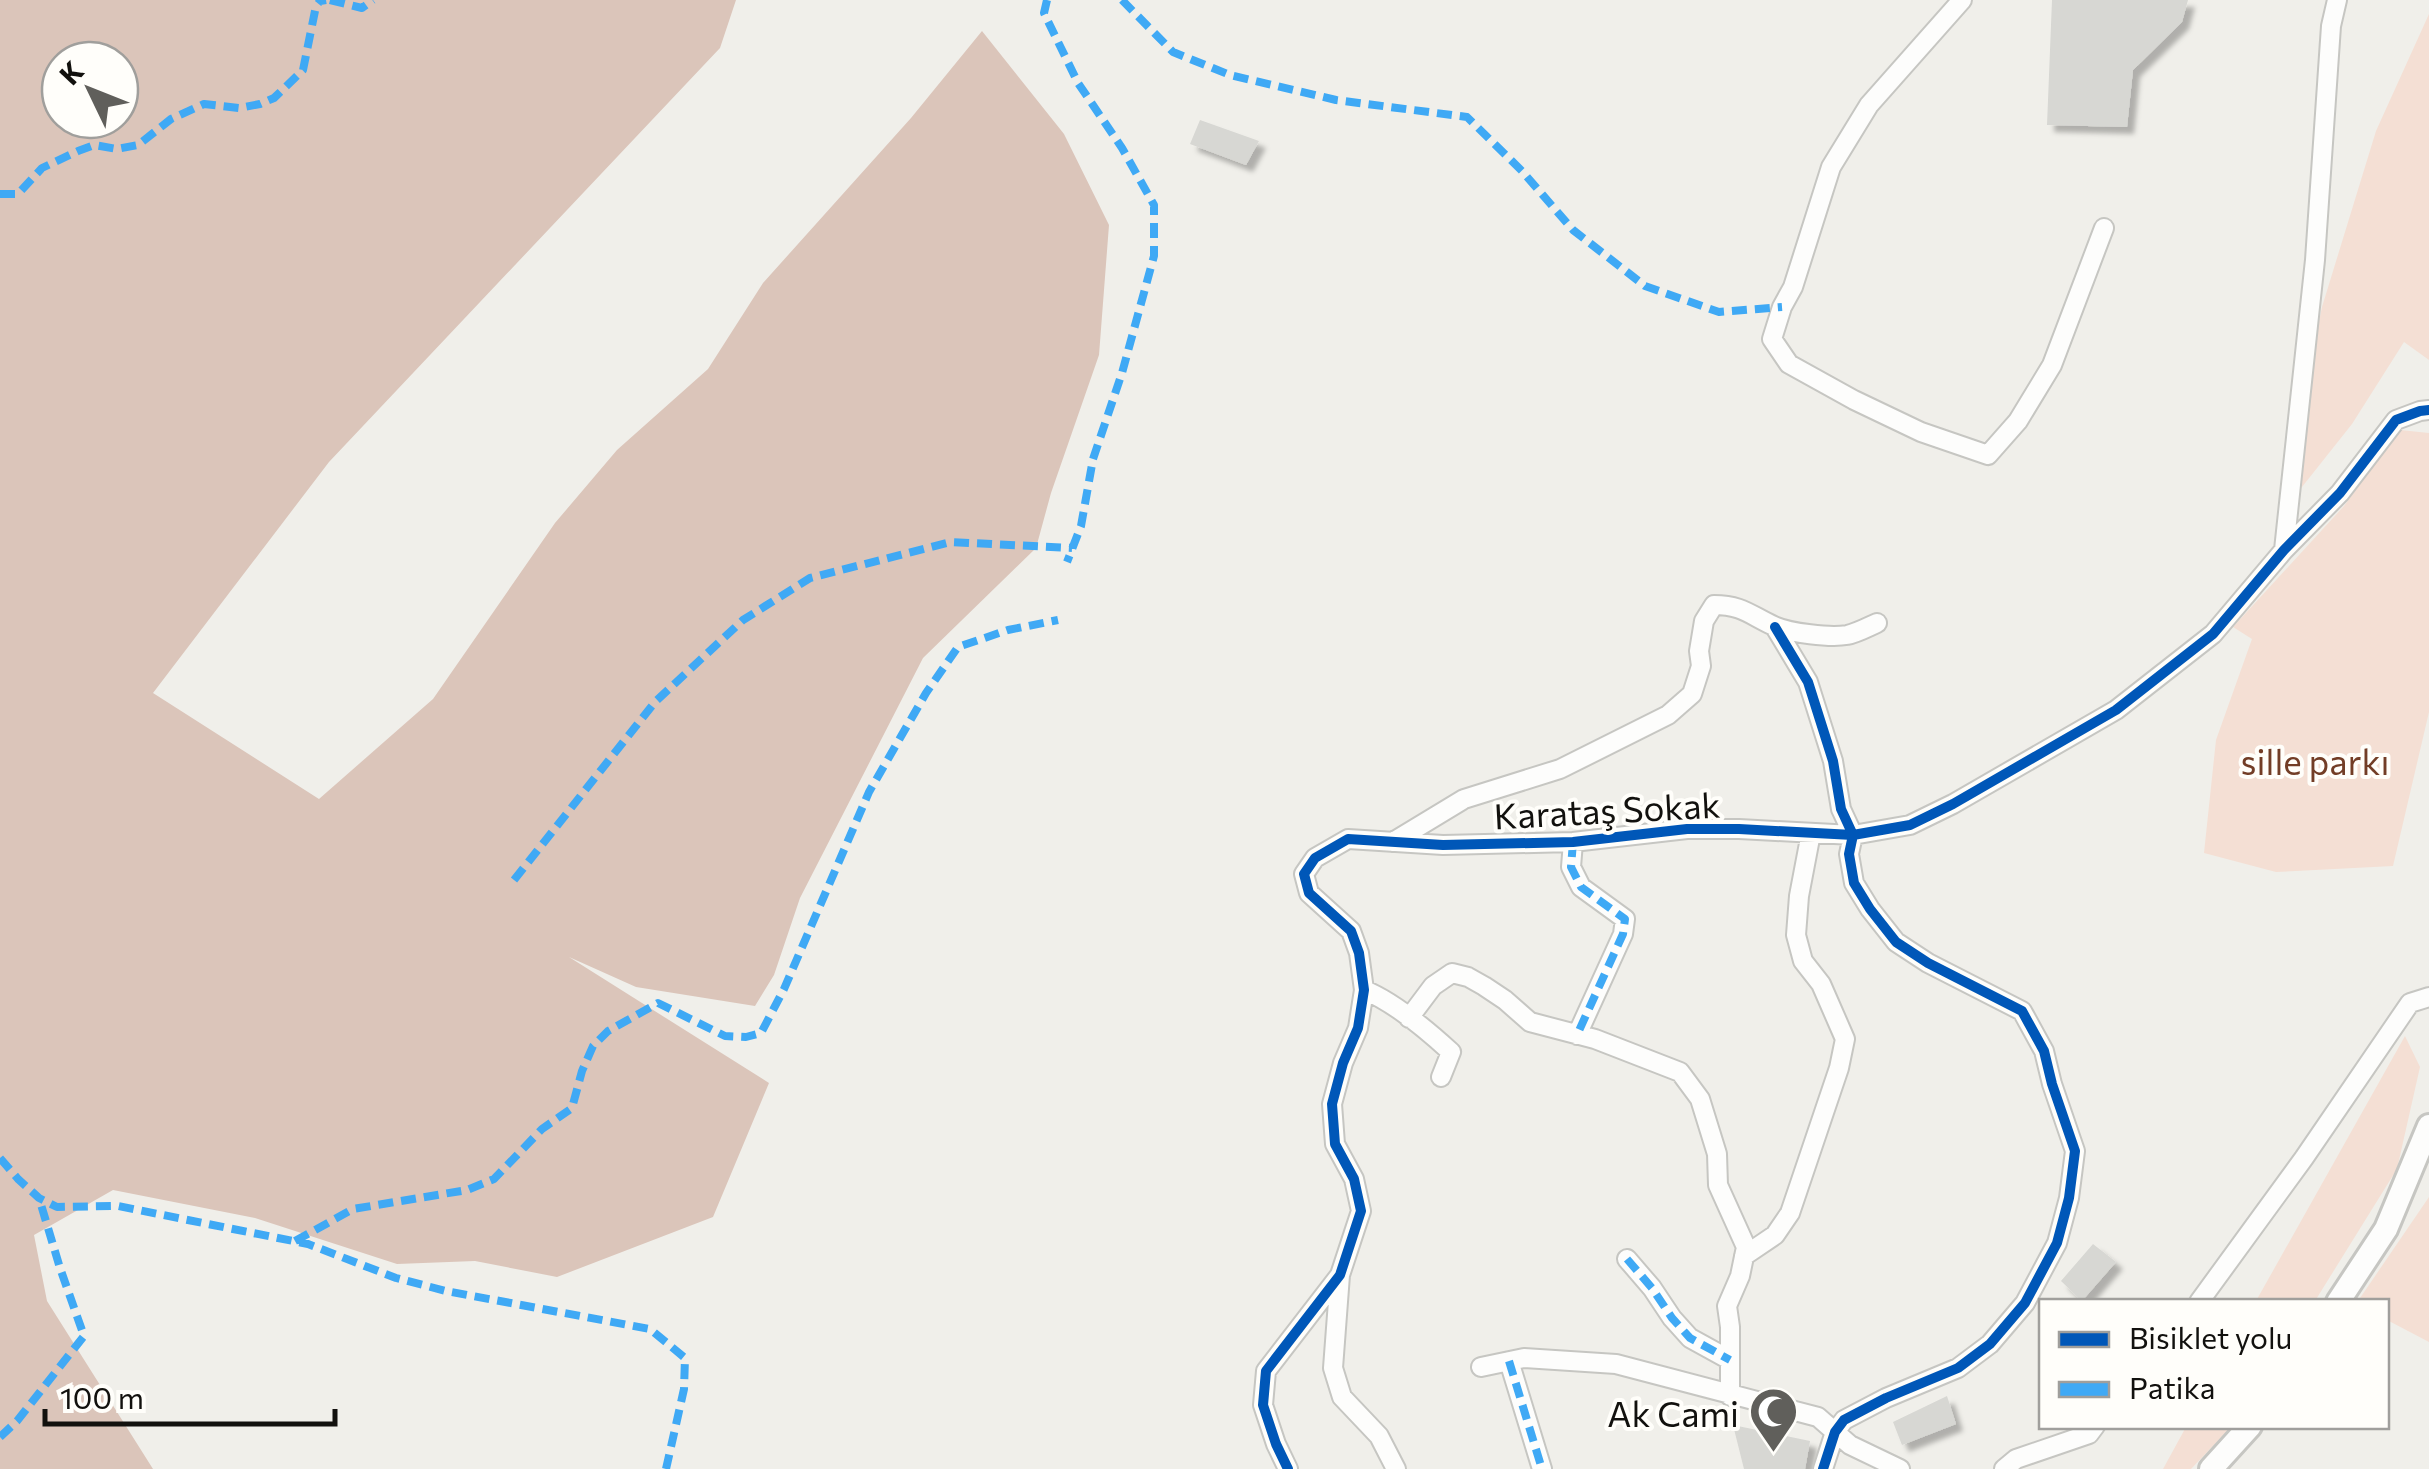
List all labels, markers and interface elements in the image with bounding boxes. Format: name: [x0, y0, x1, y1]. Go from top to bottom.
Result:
north arrow: [40, 40, 140, 140]
text: K: [52, 53, 90, 91]
park label: sille parkı: [2241, 739, 2389, 782]
street label: Karataş Sokak: [1493, 782, 1721, 836]
legend: [2039, 1299, 2389, 1429]
text: Bisiklet yolu: [2129, 1318, 2292, 1355]
scale bar: [45, 1364, 335, 1426]
text: Patika: [2129, 1368, 2215, 1405]
text: 100 m: [60, 1378, 144, 1415]
mosque icon: Ak Cami: [1748, 1386, 1800, 1454]
place label: Ak Cami: [1607, 1391, 1739, 1434]

